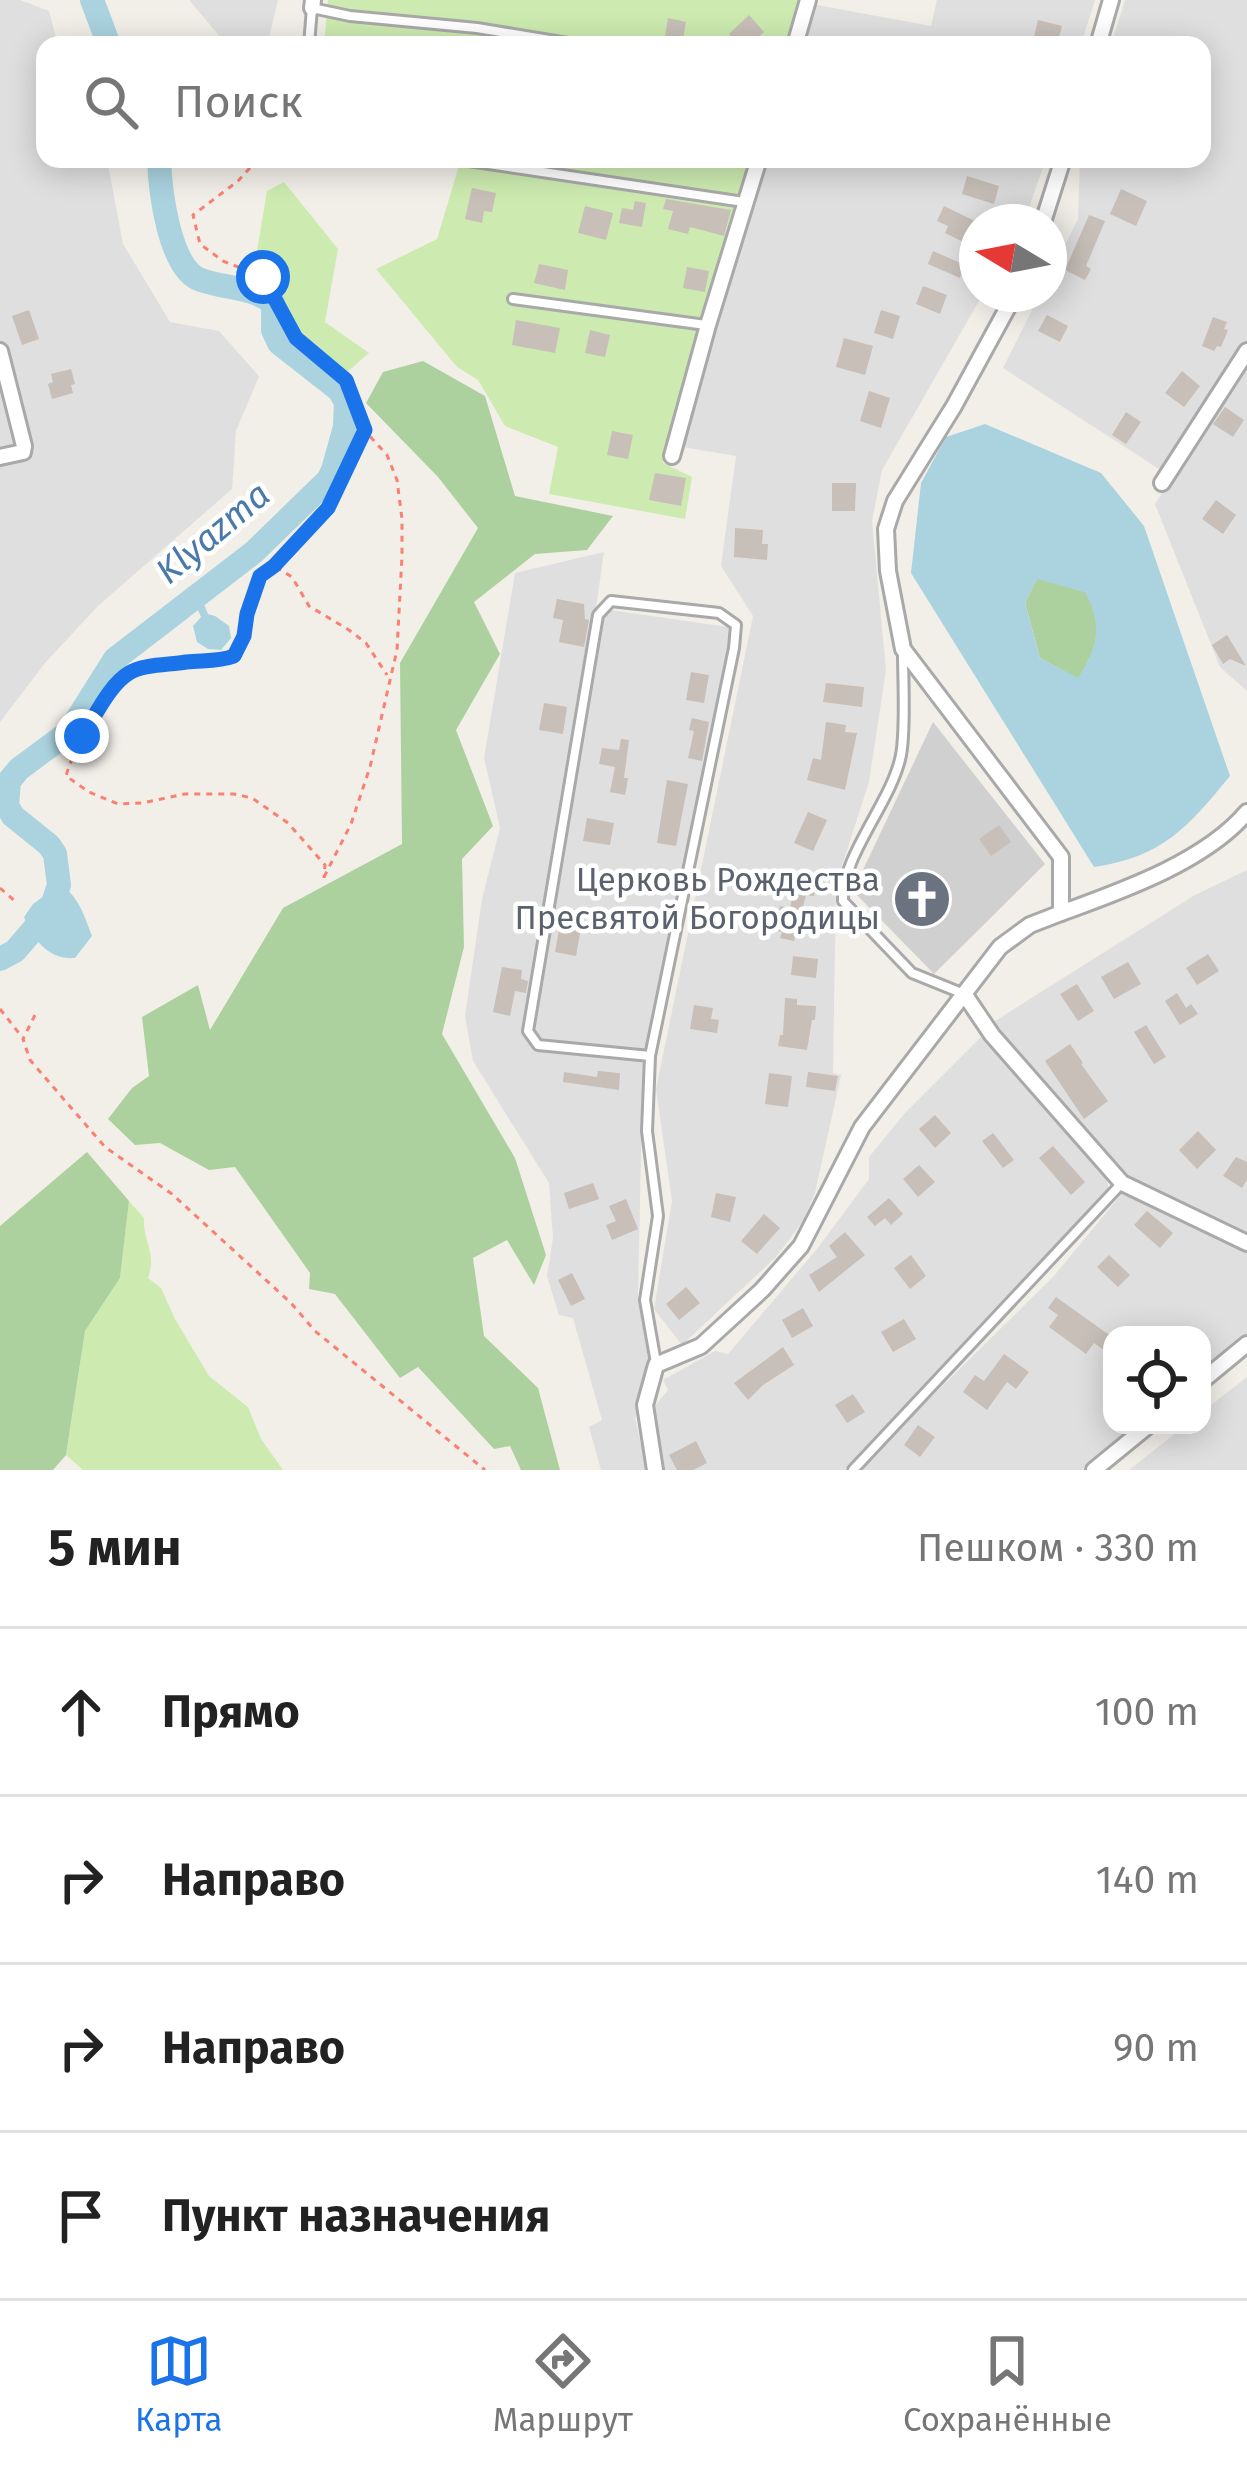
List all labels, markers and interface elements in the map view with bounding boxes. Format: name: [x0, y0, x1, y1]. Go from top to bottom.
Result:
search box: [36, 36, 1211, 168]
icon: search: [78, 69, 144, 135]
text: Поиск: [174, 75, 303, 129]
north arrow: [959, 204, 1067, 312]
route start: [236, 250, 290, 304]
water label: Klyazma: [147, 473, 279, 593]
route end: [55, 709, 109, 763]
place label: Церковь Рождества Пресвятой Богородицы: [514, 860, 880, 938]
church icon: Церковь Рождества Пресвятой Богородицы: [891, 868, 953, 930]
map controls: [1103, 1326, 1211, 1434]
button: locate: [1103, 1326, 1211, 1434]
text: 5 мин: [48, 1517, 182, 1579]
text: Пешком · 330 m: [917, 1525, 1199, 1571]
icon: ahead: [48, 1679, 114, 1745]
text: Прямо: [162, 1685, 300, 1739]
text: 100 m: [1095, 1689, 1199, 1735]
icon: right: [48, 1847, 114, 1913]
text: Направо: [162, 1853, 345, 1907]
text: 140 m: [1096, 1857, 1199, 1903]
icon: right: [48, 2015, 114, 2081]
text: Направо: [162, 2021, 345, 2075]
text: 90 m: [1113, 2025, 1199, 2071]
icon: arrive: [48, 2183, 114, 2249]
text: Пункт назначения: [162, 2189, 550, 2243]
tab: Карта: [135, 2328, 223, 2440]
tab: Маршрут: [493, 2328, 633, 2440]
tab: Сохранённые: [903, 2328, 1112, 2440]

